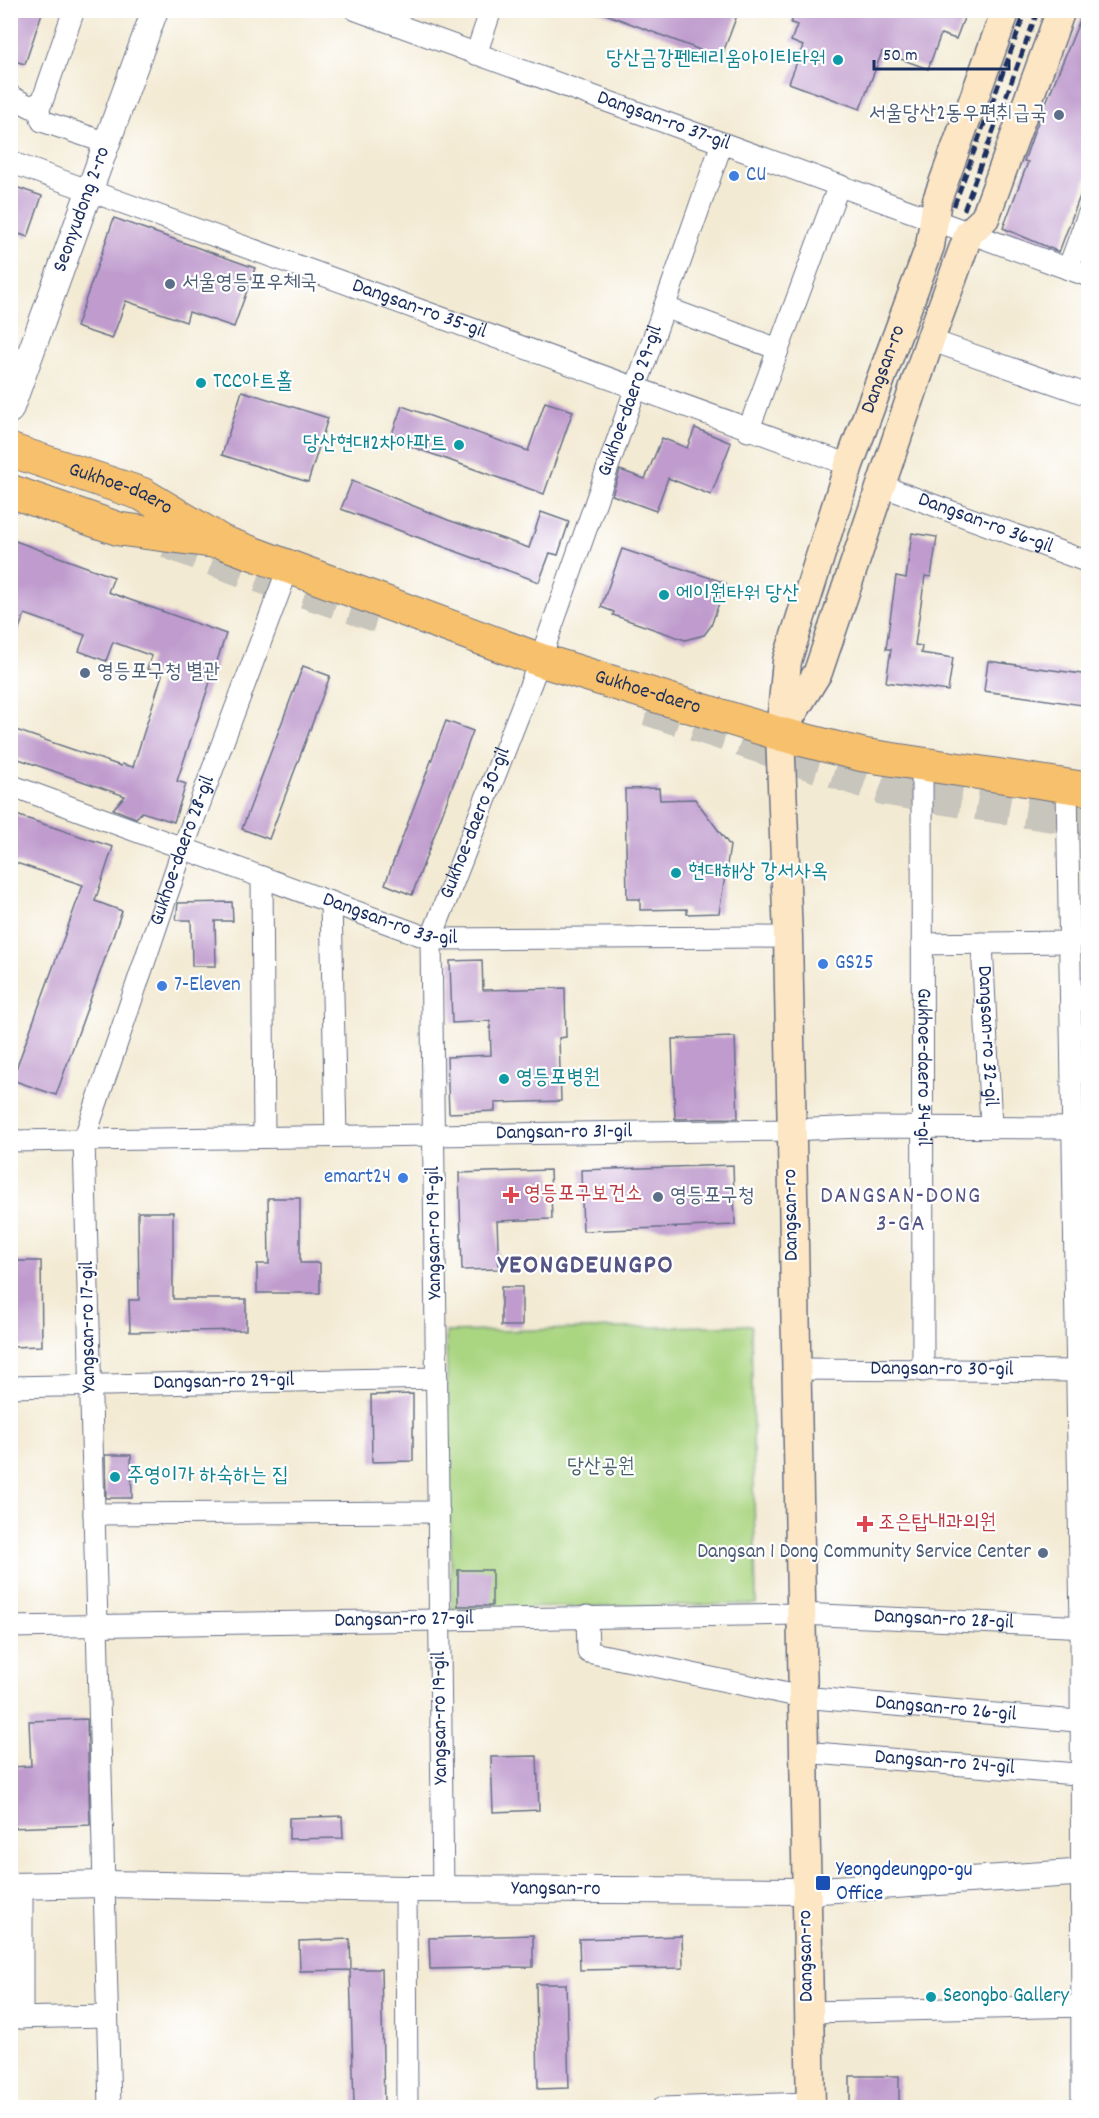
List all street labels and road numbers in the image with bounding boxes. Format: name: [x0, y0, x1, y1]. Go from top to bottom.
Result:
street label: Dangsan-ro 37-gil: [593, 84, 734, 160]
street label: Seonyudong 2-ro: [46, 143, 119, 277]
street label: Dangsan-ro 35-gil: [348, 272, 491, 348]
street label: Gukhoe-daero 29-gil: [591, 321, 672, 481]
street label: Dangsan-ro: [854, 321, 914, 418]
street label: Gukhoe-daero: [64, 455, 178, 524]
street label: Dangsan-ro 36-gil: [913, 485, 1057, 563]
street label: Gukhoe-daero: [590, 663, 704, 724]
street label: Gukhoe-daero 30-gil: [433, 743, 519, 904]
street label: Gukhoe-daero 28-gil: [143, 772, 224, 930]
street label: Dangsan-ro 33-gil: [318, 885, 457, 954]
street label: Dangsan-ro 32-gil: [968, 965, 1005, 1107]
street label: Gukhoe-daero 34-gil: [907, 988, 938, 1146]
street label: Dangsan-ro 31-gil: [496, 1117, 632, 1149]
street label: Yangsan-ro 19-gil: [419, 1166, 451, 1300]
street label: Dangsan-ro: [776, 1169, 808, 1261]
street label: Yangsan-ro 17-gil: [73, 1261, 105, 1393]
street label: Dangsan-ro 30-gil: [870, 1355, 1014, 1385]
street label: Dangsan-ro 29-gil: [153, 1366, 295, 1399]
street label: Dangsan-ro 28-gil: [873, 1602, 1014, 1639]
street label: Dangsan-ro 27-gil: [334, 1604, 474, 1637]
street label: Yangsan-ro 19-gil: [425, 1651, 457, 1785]
street label: Dangsan-ro 26-gil: [874, 1688, 1018, 1731]
street label: Dangsan-ro 24-gil: [873, 1743, 1016, 1784]
street label: Yangsan-ro: [511, 1875, 601, 1905]
street label: Dangsan-ro: [791, 1910, 823, 2002]

